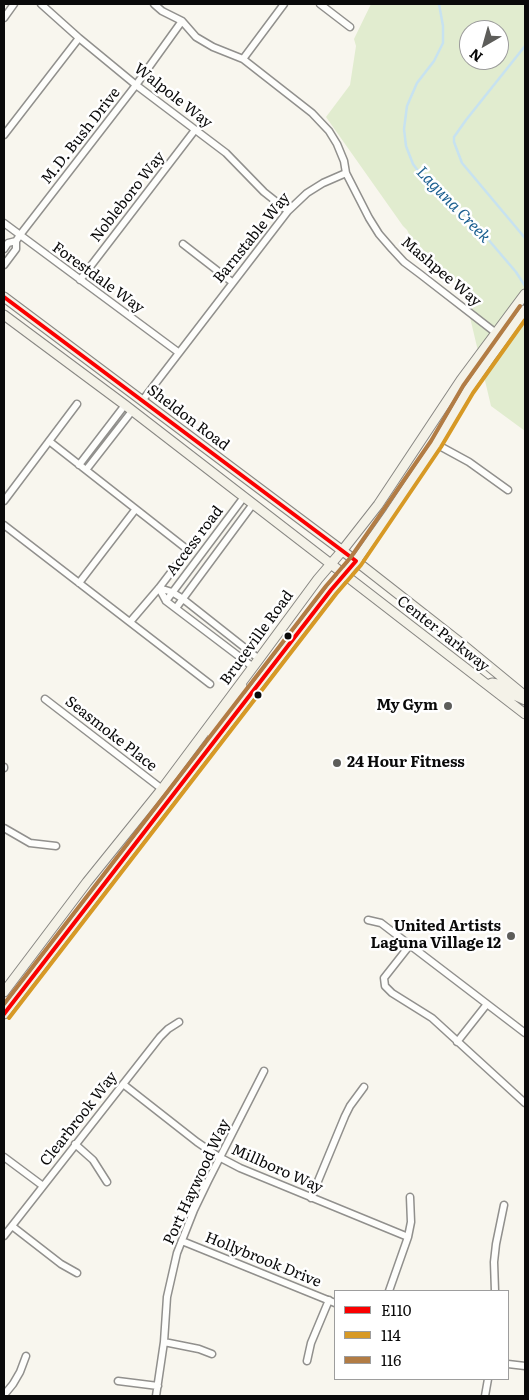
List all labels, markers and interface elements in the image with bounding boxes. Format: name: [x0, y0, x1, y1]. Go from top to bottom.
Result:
north arrow: [459, 20, 509, 70]
text: N: [465, 45, 486, 68]
street label: Walpole Way: [130, 60, 216, 132]
street label: M.D. Bush Drive: [38, 84, 124, 188]
street label: Nobleboro Way: [87, 148, 169, 246]
water label: Laguna Creek: [412, 163, 494, 247]
street label: Barnstable Way: [210, 189, 294, 287]
street label: Mashpee Way: [397, 233, 485, 311]
street label: Forestdale Way: [48, 239, 148, 317]
street label: Sheldon Road: [143, 381, 233, 455]
street label: Access road: [163, 503, 227, 579]
street label: Bruceville Road: [217, 587, 297, 689]
street label: Center Parkway: [393, 592, 493, 676]
unlabelled marker: [283, 631, 293, 641]
unlabelled marker: [253, 690, 263, 700]
street label: Seasmoke Place: [62, 693, 160, 775]
place label: My Gym: [376, 697, 438, 715]
marker: My Gym: [442, 700, 454, 712]
place label: 24 Hour Fitness: [347, 754, 465, 772]
marker: 24 Hour Fitness: [331, 757, 343, 769]
place label: United Artists Laguna Village 12: [371, 918, 501, 953]
marker: United Artists Laguna Village 12: [505, 930, 517, 942]
street label: Clearbrook Way: [36, 1068, 122, 1170]
street label: Port Haywood Way: [160, 1116, 234, 1248]
street label: Millboro Way: [228, 1141, 326, 1197]
street label: Hollybrook Drive: [202, 1228, 324, 1292]
legend: [334, 1290, 509, 1380]
text: E110: [381, 1298, 411, 1321]
text: 114: [381, 1323, 401, 1346]
text: 116: [381, 1348, 401, 1371]

